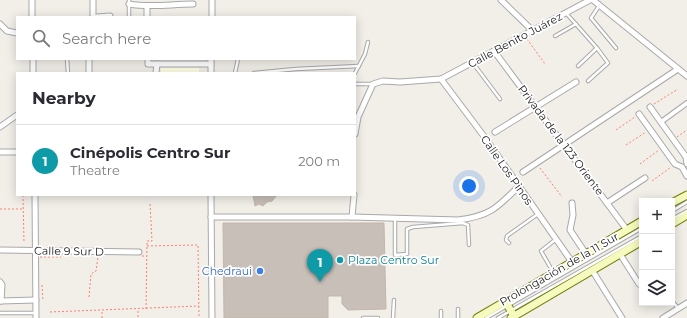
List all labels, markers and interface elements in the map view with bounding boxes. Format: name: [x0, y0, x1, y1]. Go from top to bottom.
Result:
street label: Calle Benito Juárez: [465, 9, 565, 71]
search box: [16, 16, 356, 60]
icon: search: [30, 27, 52, 49]
text: Search here: [62, 29, 151, 48]
street label: Privada de la 123 Oriente: [515, 82, 607, 198]
text: Nearby: [32, 88, 96, 108]
street label: Calle Los Pinos: [478, 133, 537, 208]
text: Cinépolis Centro Sur: [70, 143, 230, 162]
text: 1: [42, 153, 48, 169]
text: 200 m: [298, 153, 340, 169]
text: Theatre: [70, 162, 120, 178]
your location: [459, 176, 479, 196]
map controls: [639, 198, 675, 306]
button: +: [639, 198, 675, 234]
street label: Prolongación de la 11 Sur: [497, 229, 621, 309]
button: −: [639, 234, 675, 270]
street label: Calle 9 Sur D: [34, 243, 104, 259]
pin: 1: [307, 249, 333, 282]
place label: Plaza Centro Sur: [348, 253, 439, 267]
marker: Plaza Centro Sur: [335, 255, 345, 265]
place label: Chedraui: [202, 264, 252, 278]
marker: Chedraui: [255, 266, 265, 276]
button: layers: [639, 270, 675, 306]

